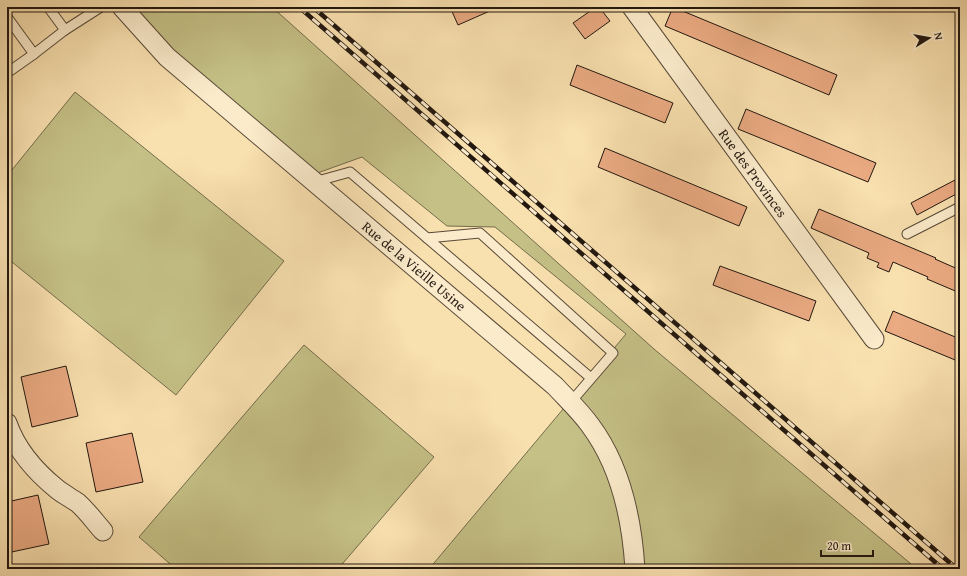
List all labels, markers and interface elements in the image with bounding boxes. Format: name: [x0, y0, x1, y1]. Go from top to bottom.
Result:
north arrow: [909, 18, 949, 58]
text: N: [930, 31, 947, 42]
street label: Rue des Provinces: [714, 125, 792, 221]
street label: Rue de la Vieille Usine: [358, 216, 471, 316]
scale bar: [821, 532, 873, 558]
text: 20 m: [827, 537, 851, 554]

